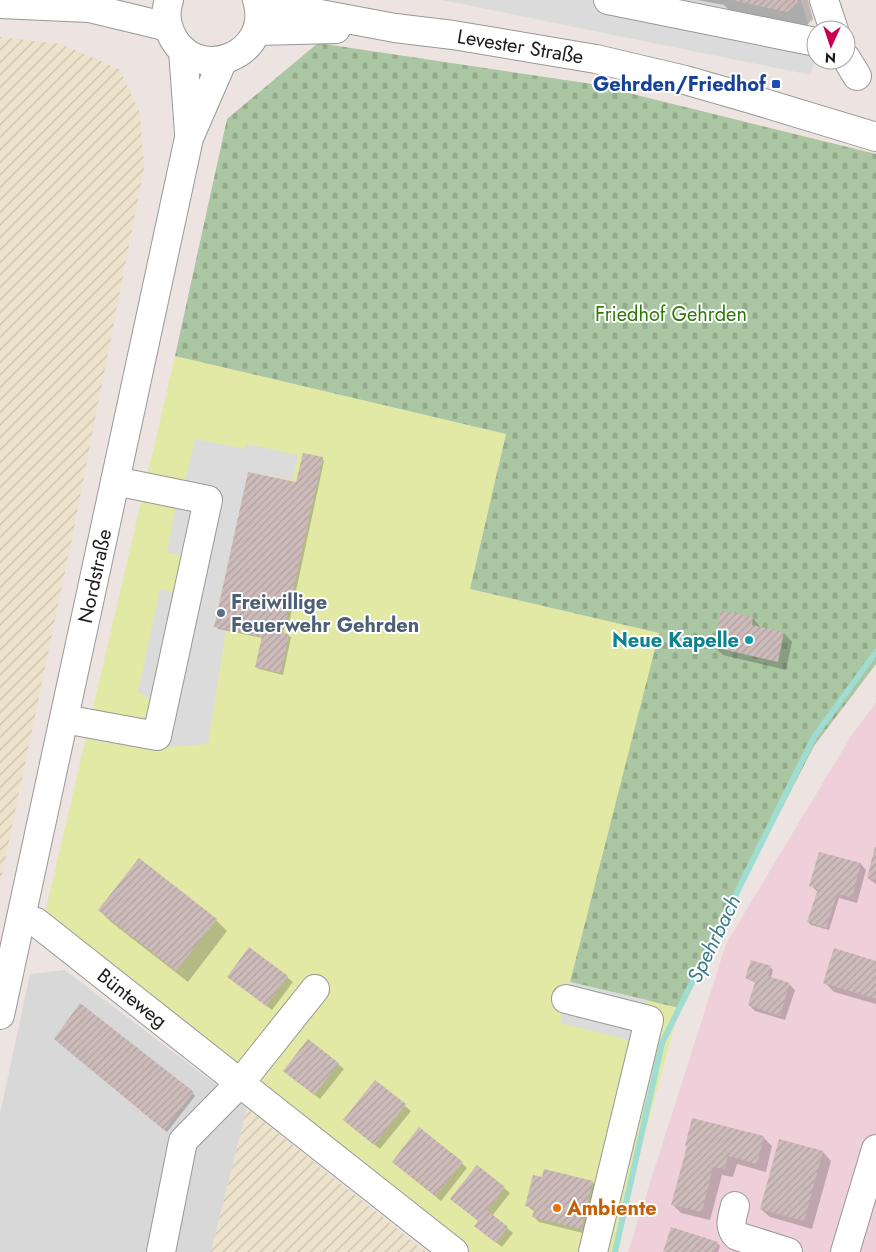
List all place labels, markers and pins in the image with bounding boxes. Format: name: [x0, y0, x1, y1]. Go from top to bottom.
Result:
place label: Gehrden/Friedhof: [593, 70, 767, 99]
marker: Gehrden/Friedhof: [770, 78, 782, 90]
place label: Freiwillige Feuerwehr Gehrden: [231, 588, 419, 640]
marker: Freiwillige Feuerwehr Gehrden: [215, 607, 227, 619]
place label: Neue Kapelle: [612, 626, 739, 655]
marker: Neue Kapelle: [743, 634, 755, 646]
place label: Ambiente: [566, 1194, 657, 1223]
marker: Ambiente: [551, 1202, 563, 1214]

